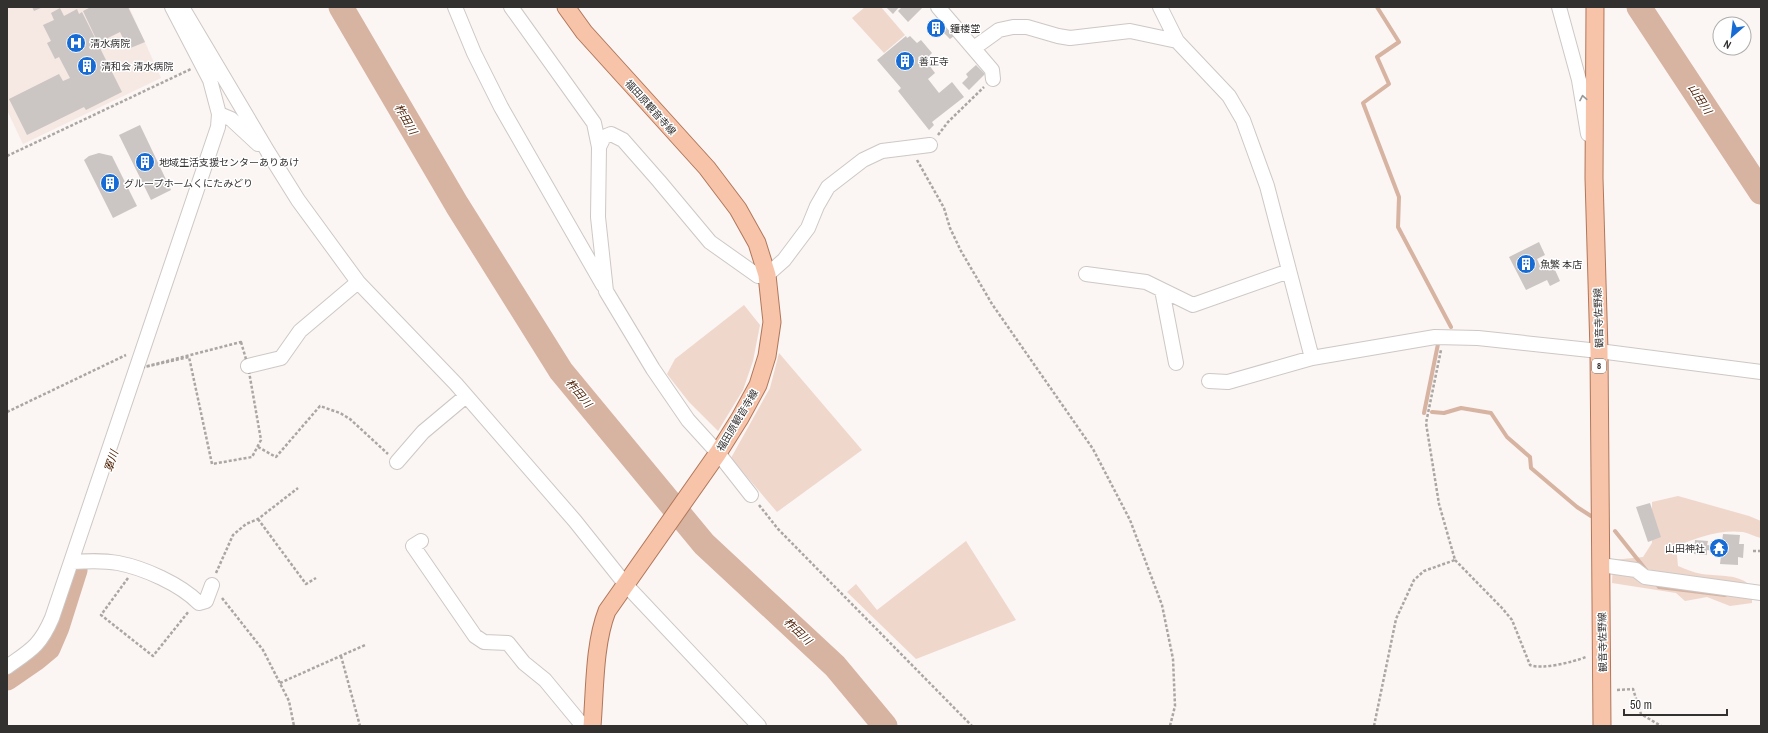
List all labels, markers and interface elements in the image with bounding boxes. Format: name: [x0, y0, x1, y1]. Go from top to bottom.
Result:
north arrow: [1712, 16, 1752, 56]
building icon: 鐘楼堂: [925, 17, 947, 39]
place label: 鐘楼堂: [950, 22, 980, 35]
hospital icon: 清水病院: [65, 32, 87, 54]
place label: 清水病院: [90, 37, 130, 50]
text: N: [1721, 37, 1733, 53]
building icon: 善正寺: [894, 50, 916, 72]
building icon: 清和会 清水病院: [76, 55, 98, 77]
place label: 善正寺: [919, 55, 949, 68]
place label: 清和会 清水病院: [101, 60, 173, 73]
street label: 福田原観音寺線: [622, 77, 679, 138]
water label: 山田川: [1685, 81, 1715, 117]
one-way arrow: [1579, 95, 1587, 101]
water label: 柞田川: [392, 101, 421, 138]
building icon: 地域生活支援センターありあけ: [134, 151, 156, 173]
place label: 地域生活支援センターありあけ: [159, 156, 299, 169]
building icon: グループホームくにたみどり: [99, 172, 121, 194]
place label: グループホームくにたみどり: [124, 177, 253, 190]
building icon: 魚繁 本店: [1515, 253, 1537, 275]
place label: 魚繁 本店: [1540, 258, 1582, 271]
street label: 観音寺佐野線: [1591, 288, 1606, 348]
road number: 8: [1592, 359, 1606, 373]
water label: 柞田川: [563, 376, 596, 411]
street label: 福田原観音寺線: [714, 387, 761, 454]
water label: 軍川: [101, 447, 121, 474]
temple icon: 山田神社: [1708, 537, 1730, 559]
place label: 山田神社: [1665, 542, 1705, 555]
street label: 観音寺佐野線: [1595, 612, 1610, 672]
water label: 柞田川: [781, 615, 816, 648]
scale bar: [1624, 691, 1727, 717]
text: 50 m: [1630, 697, 1652, 713]

